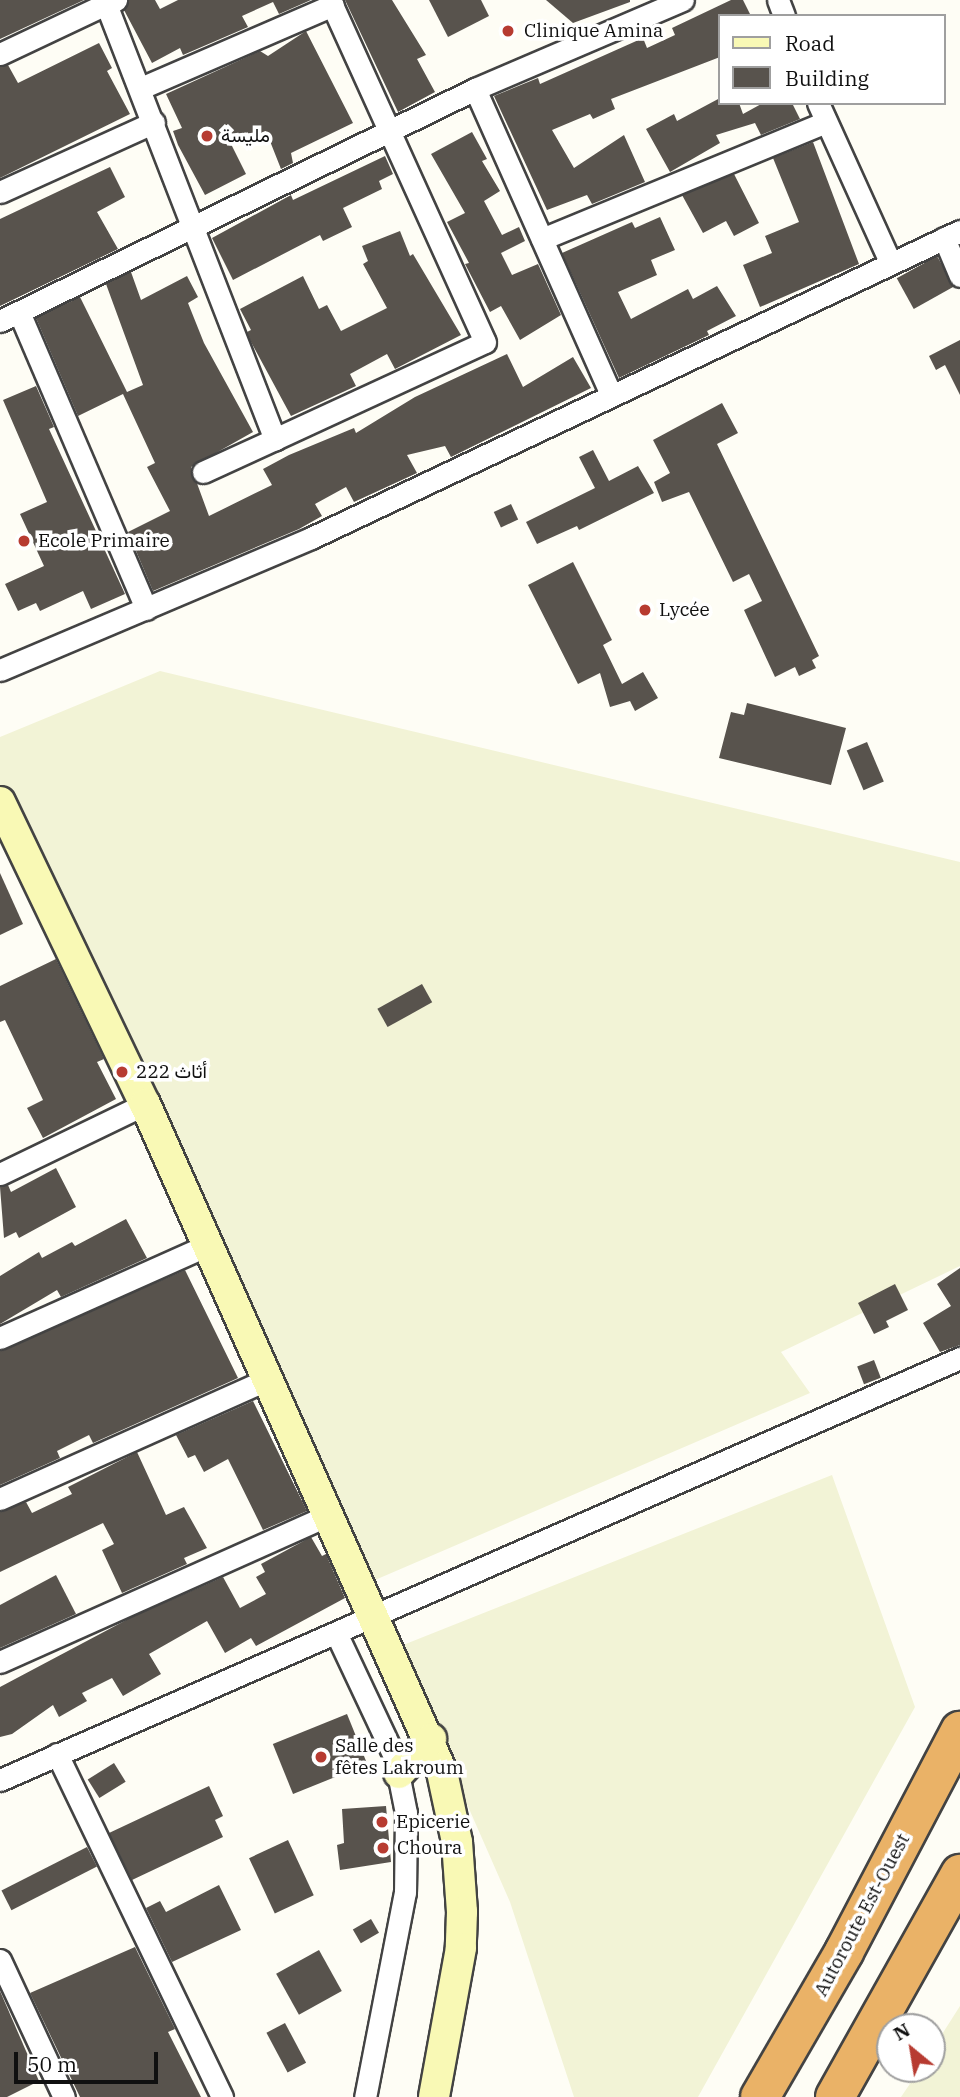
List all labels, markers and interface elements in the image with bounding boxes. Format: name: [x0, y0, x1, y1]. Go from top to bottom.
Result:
legend: [718, 14, 946, 105]
place label: Clinique Amina: [524, 20, 663, 42]
marker: Clinique Amina: [498, 21, 518, 41]
text: Road: [785, 29, 835, 57]
text: Building: [785, 64, 869, 92]
place label: مليسة: [221, 125, 270, 147]
marker: مليسة: [199, 128, 215, 144]
place label: Ecole Primaire: [38, 530, 170, 552]
marker: Ecole Primaire: [16, 533, 32, 549]
place label: Lycée: [659, 599, 710, 621]
marker: Lycée: [637, 602, 653, 618]
place label: أثاث 222: [136, 1061, 207, 1083]
marker: أثاث 222: [114, 1064, 130, 1080]
place label: Salle des fêtes Lakroum: [335, 1735, 464, 1779]
marker: Salle des fêtes Lakroum: [313, 1749, 329, 1765]
place label: Epicerie: [396, 1811, 470, 1833]
marker: Epicerie: [374, 1814, 390, 1830]
street label: Autoroute Est-Ouest: [809, 1830, 915, 2000]
place label: Choura: [397, 1837, 462, 1859]
marker: Choura: [375, 1840, 391, 1856]
north arrow: [876, 2013, 946, 2083]
text: N: [889, 2017, 914, 2046]
scale bar: [18, 2038, 161, 2082]
text: 50 m: [27, 2050, 77, 2078]

